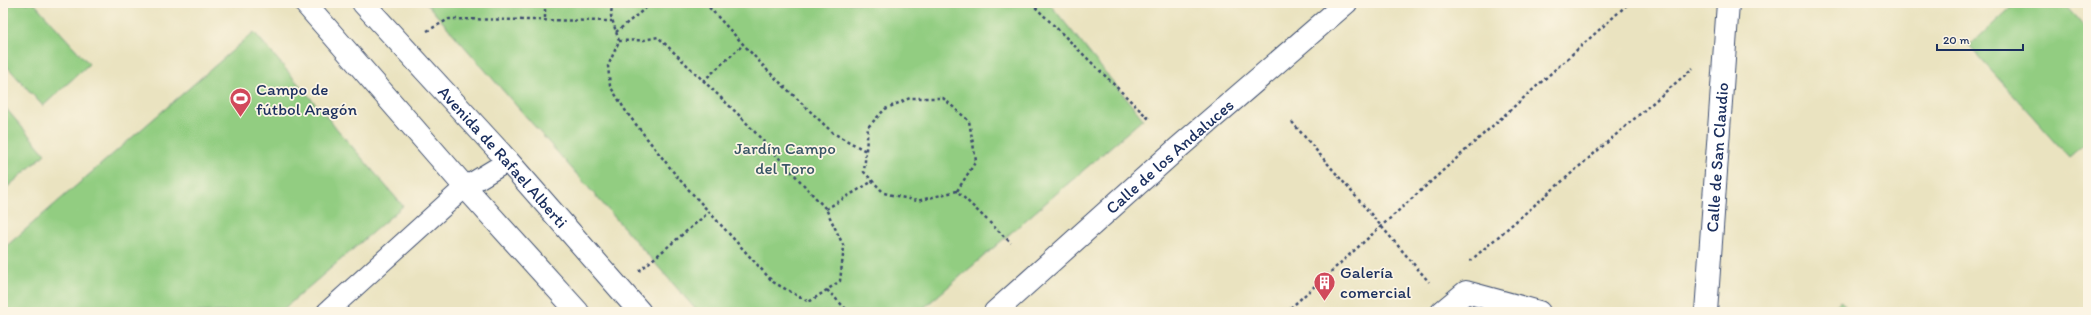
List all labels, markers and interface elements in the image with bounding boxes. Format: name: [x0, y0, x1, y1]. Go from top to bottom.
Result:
scale bar: [1937, 26, 2023, 52]
text: 20 m: [1943, 33, 1970, 47]
place label: Campo de fútbol Aragón: [256, 79, 358, 119]
street label: Avenida de Rafael Alberti: [434, 82, 572, 232]
street label: Calle de San Claudio: [1702, 82, 1732, 233]
sports icon: Campo de fútbol Aragón: [228, 86, 254, 119]
street label: Calle de los Andaluces: [1102, 95, 1238, 218]
park label: Jardín Campo del Toro: [734, 138, 836, 178]
place label: Galería comercial: [1340, 262, 1411, 302]
building icon: Galería comercial: [1312, 269, 1338, 302]

